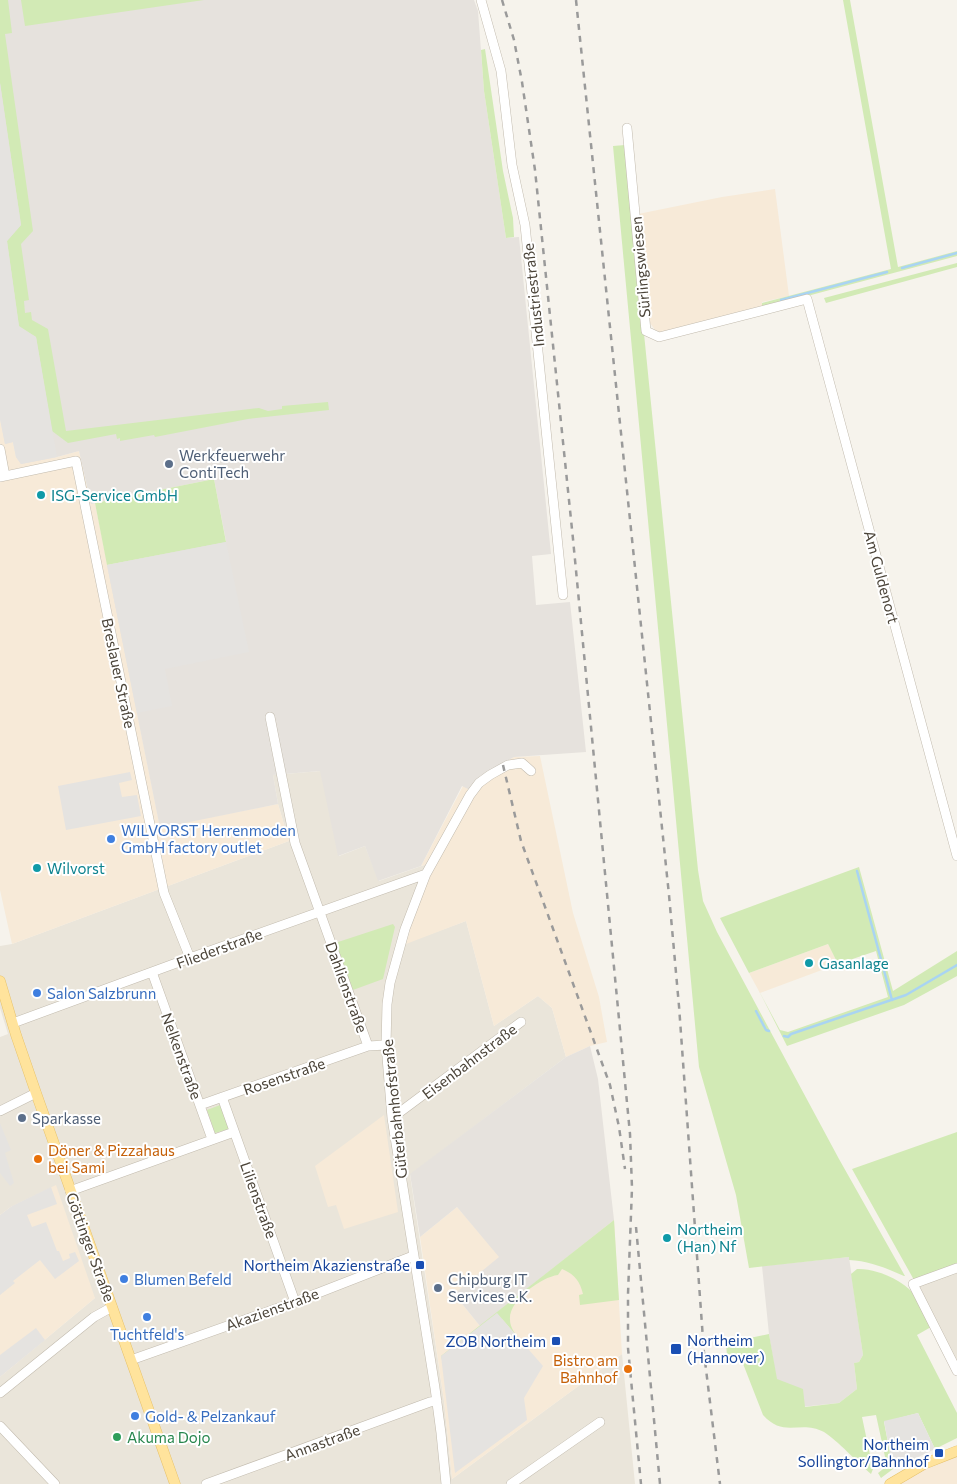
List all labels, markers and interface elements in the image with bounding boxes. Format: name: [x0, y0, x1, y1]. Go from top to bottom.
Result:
street label: Sürlingswiesen: [627, 216, 653, 318]
street label: Industriestraße: [519, 242, 547, 348]
place label: Werkfeuerwehr ContiTech: [179, 446, 285, 481]
marker: Werkfeuerwehr ContiTech: [163, 458, 175, 470]
place label: ISG-Service GmbH: [51, 486, 178, 504]
marker: ISG-Service GmbH: [35, 489, 47, 501]
street label: Am Guldenort: [861, 528, 903, 626]
street label: Breslauer Straße: [99, 616, 140, 730]
place label: WILVORST Herrenmoden GmbH factory outlet: [121, 821, 296, 856]
marker: WILVORST Herrenmoden GmbH factory outlet: [105, 833, 117, 845]
place label: Wilvorst: [47, 859, 105, 877]
marker: Wilvorst: [31, 862, 43, 874]
street label: Fliederstraße: [174, 924, 264, 972]
street label: Dahlienstraße: [322, 939, 372, 1035]
place label: Gasanlage: [819, 954, 889, 972]
marker: Gasanlage: [803, 957, 815, 969]
place label: Salon Salzbrunn: [47, 984, 156, 1002]
marker: Salon Salzbrunn: [31, 987, 43, 999]
street label: Nelkenstraße: [158, 1010, 206, 1102]
street label: Eisenbahnstraße: [418, 1020, 520, 1102]
street label: Güterbahnhofstraße: [378, 1038, 410, 1180]
street label: Rosenstraße: [241, 1054, 327, 1098]
place label: Sparkasse: [32, 1109, 101, 1127]
marker: Sparkasse: [16, 1112, 28, 1124]
place label: Döner & Pizzahaus bei Sami: [48, 1141, 175, 1176]
marker: Döner & Pizzahaus bei Sami: [32, 1153, 44, 1165]
street label: Lilienstraße: [237, 1159, 281, 1241]
street label: Göttinger Straße: [63, 1190, 119, 1304]
place label: Northeim (Han) Nf: [677, 1220, 743, 1255]
marker: Northeim (Han) Nf: [661, 1232, 673, 1244]
place label: Northeim Akazienstraße: [243, 1256, 410, 1274]
marker: Northeim Akazienstraße: [414, 1259, 426, 1271]
place label: Blumen Befeld: [134, 1270, 232, 1288]
place label: Chipburg IT Services e.K.: [448, 1270, 532, 1305]
marker: Blumen Befeld: [118, 1273, 130, 1285]
marker: Chipburg IT Services e.K.: [432, 1282, 444, 1294]
street label: Akazienstraße: [223, 1284, 321, 1334]
marker: Tuchtfeld's: [141, 1311, 153, 1323]
place label: Tuchtfeld's: [110, 1325, 185, 1343]
place label: Northeim (Hannover): [687, 1331, 765, 1366]
place label: ZOB Northeim: [445, 1332, 546, 1350]
marker: ZOB Northeim: [550, 1335, 562, 1347]
marker: Northeim (Hannover): [669, 1342, 683, 1356]
place label: Bistro am Bahnhof: [553, 1351, 618, 1386]
marker: Bistro am Bahnhof: [622, 1363, 634, 1375]
place label: Gold- & Pelzankauf: [145, 1407, 276, 1425]
marker: Gold- & Pelzankauf: [129, 1410, 141, 1422]
street label: Annastraße: [282, 1420, 362, 1464]
place label: Akuma Dojo: [127, 1428, 210, 1446]
marker: Akuma Dojo: [111, 1431, 123, 1443]
place label: Northeim Sollingtor/Bahnhof: [798, 1435, 929, 1470]
marker: Northeim Sollingtor/Bahnhof: [933, 1447, 945, 1459]

